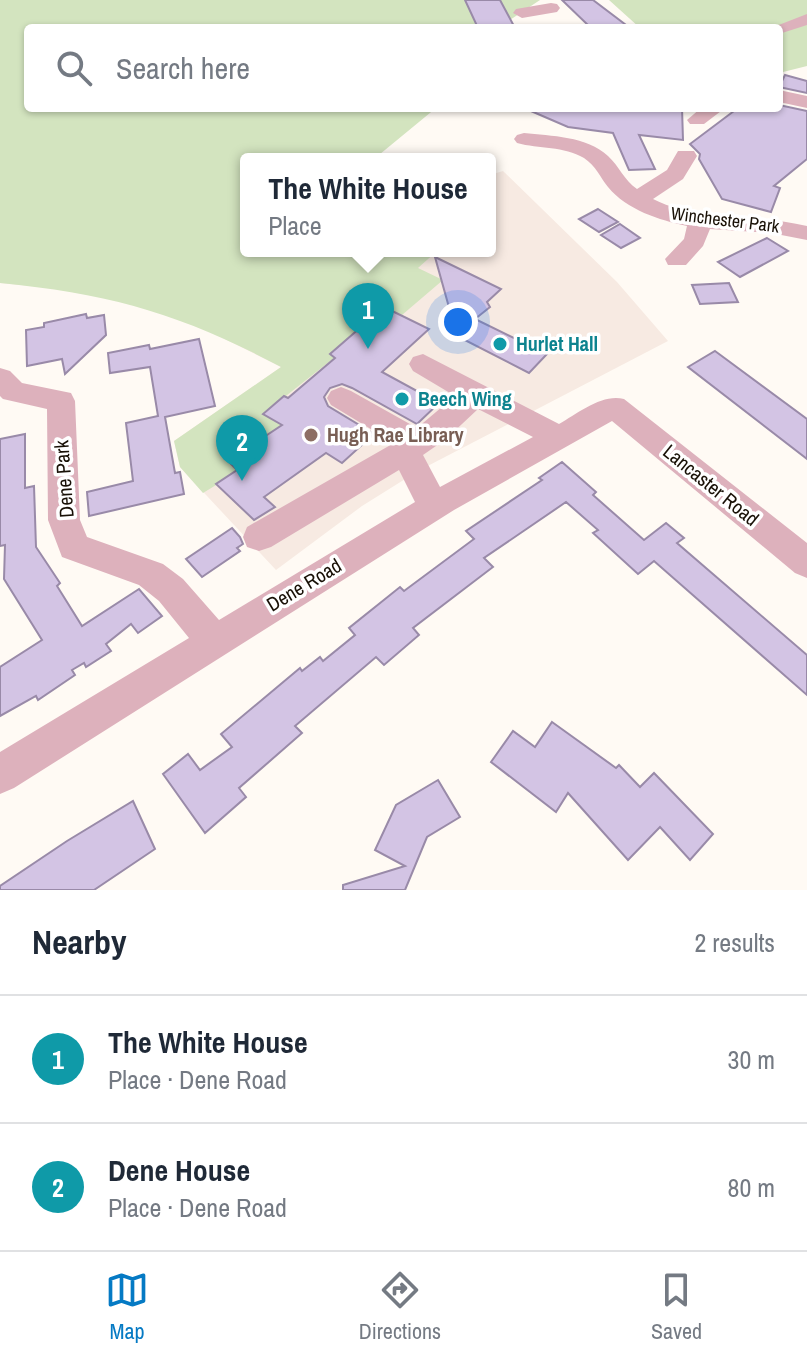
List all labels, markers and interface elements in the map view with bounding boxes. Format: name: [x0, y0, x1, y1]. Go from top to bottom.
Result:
search box: [24, 24, 783, 112]
icon: search: [52, 46, 96, 90]
text: Search here: [116, 48, 250, 88]
popup: [240, 153, 496, 257]
text: The White House: [268, 168, 468, 208]
street label: Winchester Park: [669, 200, 781, 239]
text: Place: [268, 208, 322, 243]
pin: 1: [342, 283, 394, 349]
your location: [438, 302, 478, 342]
place label: Hurlet Hall: [516, 330, 598, 357]
marker: Hurlet Hall: [491, 335, 509, 353]
place label: Beech Wing: [418, 385, 512, 412]
marker: Beech Wing: [393, 390, 411, 408]
pin: 2: [216, 415, 268, 481]
place label: Hugh Rae Library: [327, 421, 465, 448]
marker: Hugh Rae Library: [302, 426, 320, 444]
street label: Lancaster Road: [658, 438, 765, 532]
street label: Dene Park: [47, 439, 80, 519]
street label: Dene Road: [261, 552, 346, 618]
text: Nearby: [32, 919, 127, 965]
text: 2 results: [694, 925, 775, 960]
text: The White House: [108, 1022, 308, 1062]
text: 1: [52, 1042, 64, 1077]
text: 30 m: [728, 1042, 775, 1077]
text: Place · Dene Road: [108, 1062, 287, 1097]
text: Dene House: [108, 1150, 250, 1190]
text: 2: [52, 1170, 64, 1205]
text: 80 m: [728, 1170, 775, 1205]
text: Place · Dene Road: [108, 1190, 287, 1225]
tab: Map: [105, 1268, 149, 1346]
tab: Directions: [359, 1268, 441, 1346]
tab: Saved: [651, 1268, 702, 1346]

